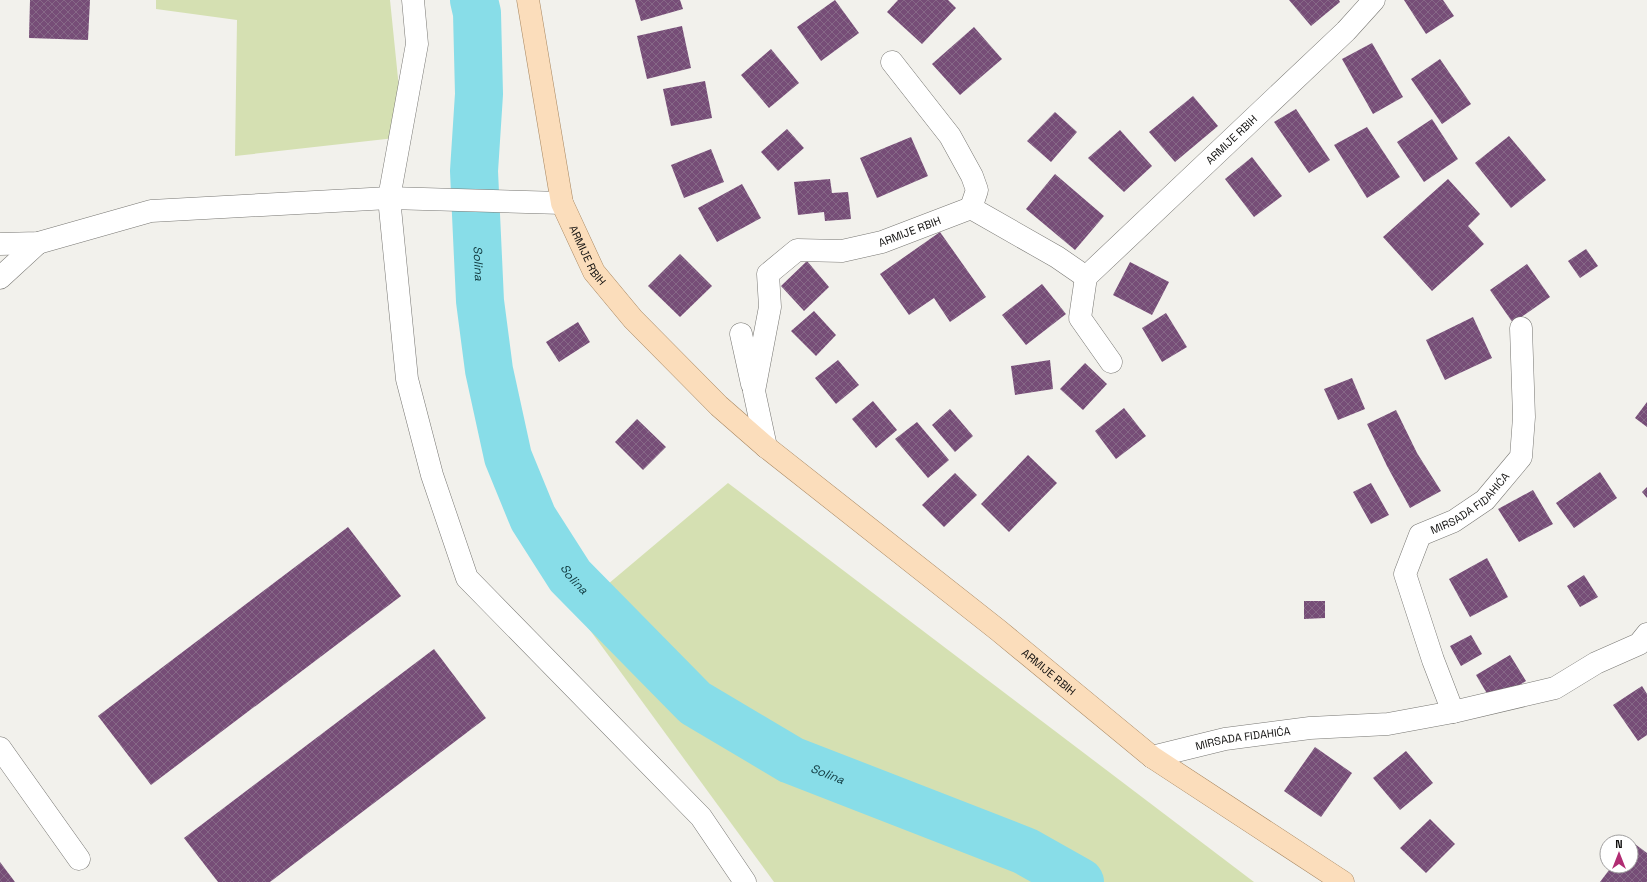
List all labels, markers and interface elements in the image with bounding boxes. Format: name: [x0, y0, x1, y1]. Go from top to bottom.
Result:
street label: ARMIJE RBIH: [1203, 112, 1260, 167]
street label: ARMIJE RBIH: [876, 213, 943, 250]
street label: ARMIJE RBIH: [566, 223, 609, 288]
water label: Solina: [469, 246, 487, 281]
street label: MIRSADA FIDAHIĆA: [1428, 469, 1512, 537]
water label: Solina: [557, 561, 592, 598]
street label: ARMIJE RBIH: [1019, 646, 1079, 698]
street label: MIRSADA FIDAHIĆA: [1194, 723, 1291, 753]
water label: Solina: [808, 760, 847, 788]
north arrow: [1599, 834, 1639, 874]
text: N: [1615, 837, 1623, 851]

